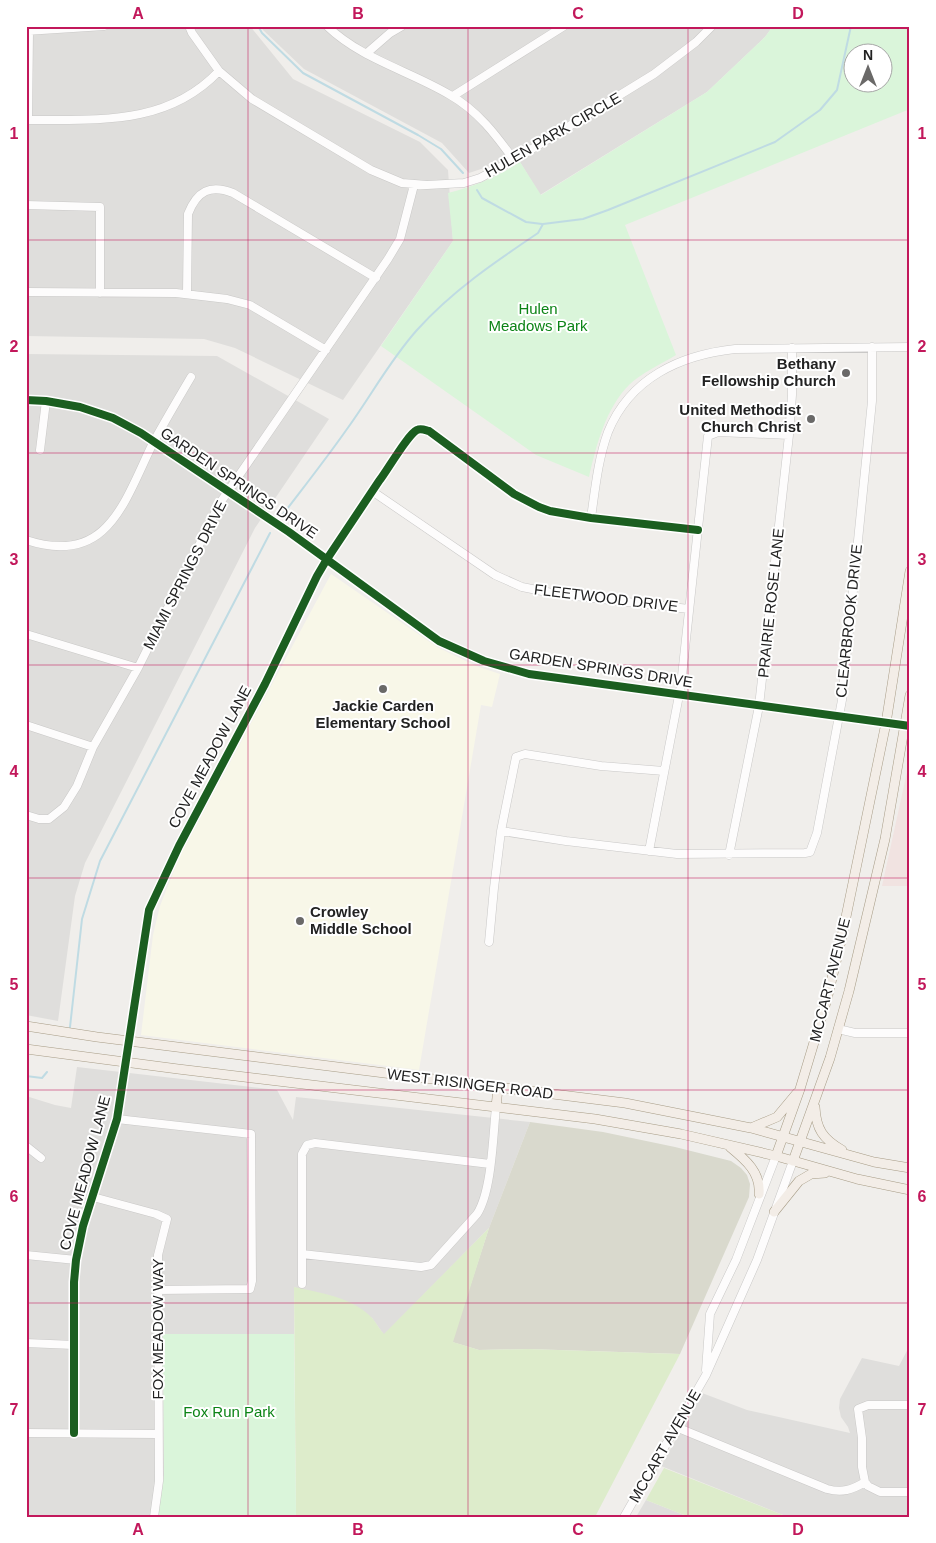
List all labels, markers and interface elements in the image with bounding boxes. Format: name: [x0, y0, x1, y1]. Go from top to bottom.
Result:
text: A: [132, 5, 144, 22]
text: B: [352, 5, 364, 22]
text: C: [572, 5, 584, 22]
text: D: [792, 5, 804, 22]
north arrow: [844, 42, 894, 92]
text: N: [863, 47, 873, 63]
street label: HULEN PARK CIRCLE: [482, 89, 624, 180]
text: 1: [10, 125, 19, 142]
text: 1: [918, 125, 927, 142]
park label: Hulen Meadows Park: [488, 300, 588, 334]
text: 2: [10, 338, 19, 355]
text: 2: [918, 338, 927, 355]
place label: Bethany Fellowship Church: [702, 355, 837, 389]
marker: Bethany Fellowship Church: [840, 367, 852, 379]
place label: United Methodist Church Christ: [679, 401, 801, 435]
marker: United Methodist Church Christ: [805, 413, 817, 425]
street label: GARDEN SPRINGS DRIVE: [157, 424, 321, 542]
street label: MIAMI SPRINGS DRIVE: [140, 497, 230, 652]
street label: PRAIRIE ROSE LANE: [754, 527, 787, 678]
street label: CLEARBROOK DRIVE: [832, 543, 865, 699]
text: 3: [10, 551, 19, 568]
text: 3: [918, 551, 927, 568]
street label: FLEETWOOD DRIVE: [533, 580, 679, 615]
street label: GARDEN SPRINGS DRIVE: [508, 645, 694, 690]
street label: COVE MEADOW LANE: [165, 682, 254, 831]
marker: Jackie Carden Elementary School: [377, 683, 389, 695]
place label: Jackie Carden Elementary School: [315, 697, 451, 731]
text: 4: [10, 763, 19, 780]
text: 4: [918, 763, 927, 780]
place label: Crowley Middle School: [310, 903, 412, 937]
marker: Crowley Middle School: [294, 915, 306, 927]
street label: MCCART AVENUE: [806, 916, 853, 1044]
text: 5: [10, 976, 19, 993]
text: 5: [918, 976, 927, 993]
street label: WEST RISINGER ROAD: [386, 1065, 554, 1102]
street label: COVE MEADOW LANE: [56, 1094, 113, 1252]
text: 6: [10, 1188, 19, 1205]
text: 6: [918, 1188, 927, 1205]
street label: FOX MEADOW WAY: [149, 1259, 166, 1399]
street label: MCCART AVENUE: [625, 1386, 704, 1505]
text: 7: [10, 1401, 19, 1418]
text: 7: [918, 1401, 927, 1418]
park label: Fox Run Park: [183, 1403, 275, 1420]
text: A: [132, 1521, 144, 1538]
text: B: [352, 1521, 364, 1538]
text: C: [572, 1521, 584, 1538]
text: D: [792, 1521, 804, 1538]

